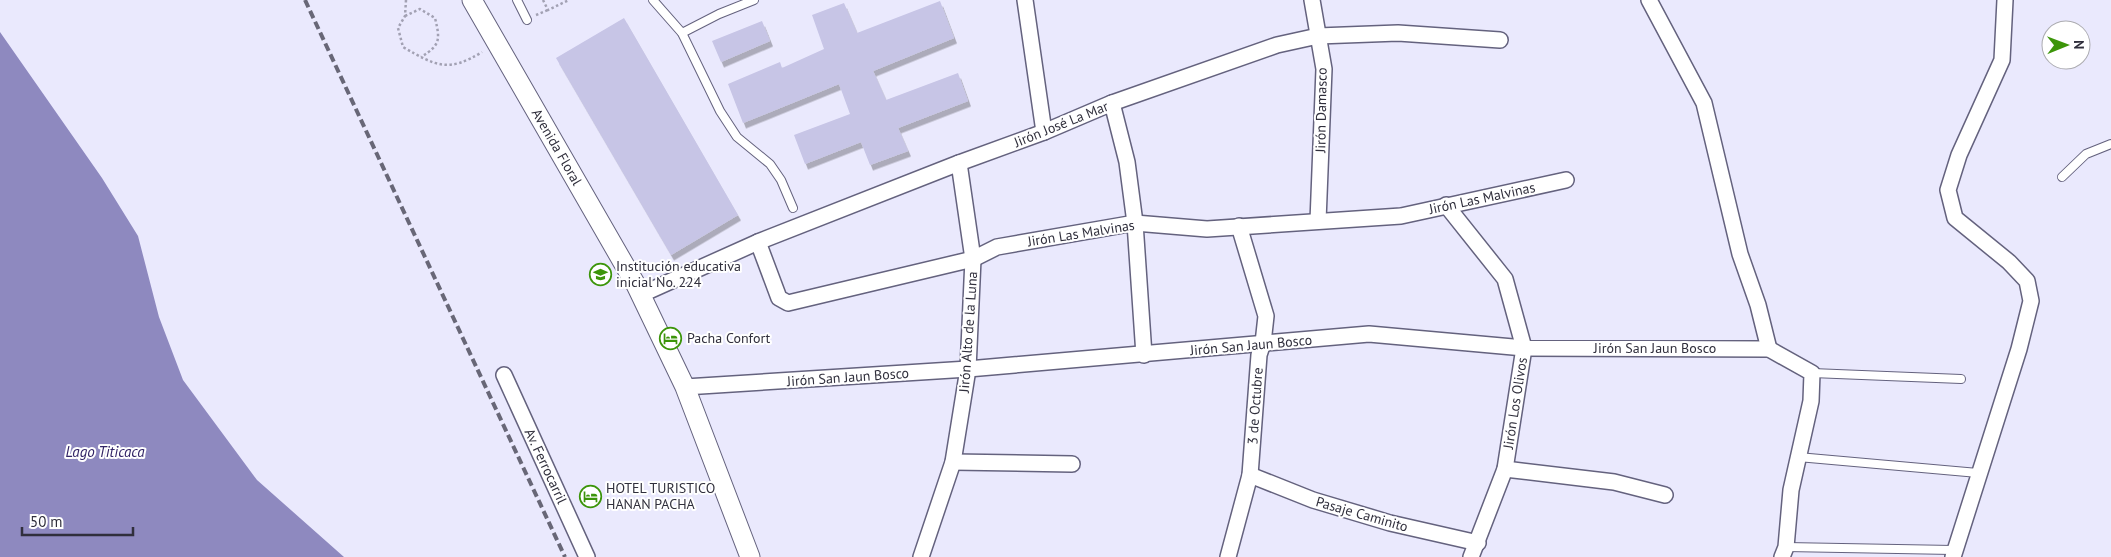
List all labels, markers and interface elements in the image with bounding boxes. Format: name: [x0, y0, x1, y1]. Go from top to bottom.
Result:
north arrow: [2041, 20, 2091, 70]
text: N: [2070, 40, 2088, 50]
street label: Jirón Damasco: [1311, 67, 1331, 154]
street label: Jirón José La Mar: [1010, 97, 1111, 151]
street label: Avenida Floral: [528, 105, 586, 189]
street label: Jirón Las Malvinas: [1426, 178, 1537, 218]
street label: Jirón Las Malvinas: [1025, 216, 1136, 251]
place label: Institución educativa inicial No. 224: [616, 257, 741, 291]
school or university icon: Institución educativa inicial No. 224: [588, 262, 612, 286]
street label: Jirón Alto de la Luna: [955, 271, 981, 394]
hotel icon: Pacha Confort: [659, 326, 683, 350]
place label: Pacha Confort: [687, 329, 771, 347]
street label: Jirón San Jaun Bosco: [1188, 331, 1313, 359]
street label: Jirón San Jaun Bosco: [1593, 339, 1716, 357]
street label: Jirón Los Olivos: [1499, 356, 1531, 451]
street label: Jirón San Jaun Bosco: [785, 364, 910, 390]
street label: 3 de Octubre: [1243, 367, 1267, 445]
street label: Av. Ferrocarril: [521, 425, 571, 507]
water label: Lago Titicaca: [65, 442, 145, 461]
place label: HOTEL TURISTICO HANAN PACHA: [606, 479, 715, 513]
hotel icon: HOTEL TURISTICO HANAN PACHA: [578, 484, 602, 508]
street label: Pasaje Caminito: [1314, 492, 1410, 536]
scale bar: [22, 504, 134, 536]
text: 50 m: [30, 512, 63, 531]

